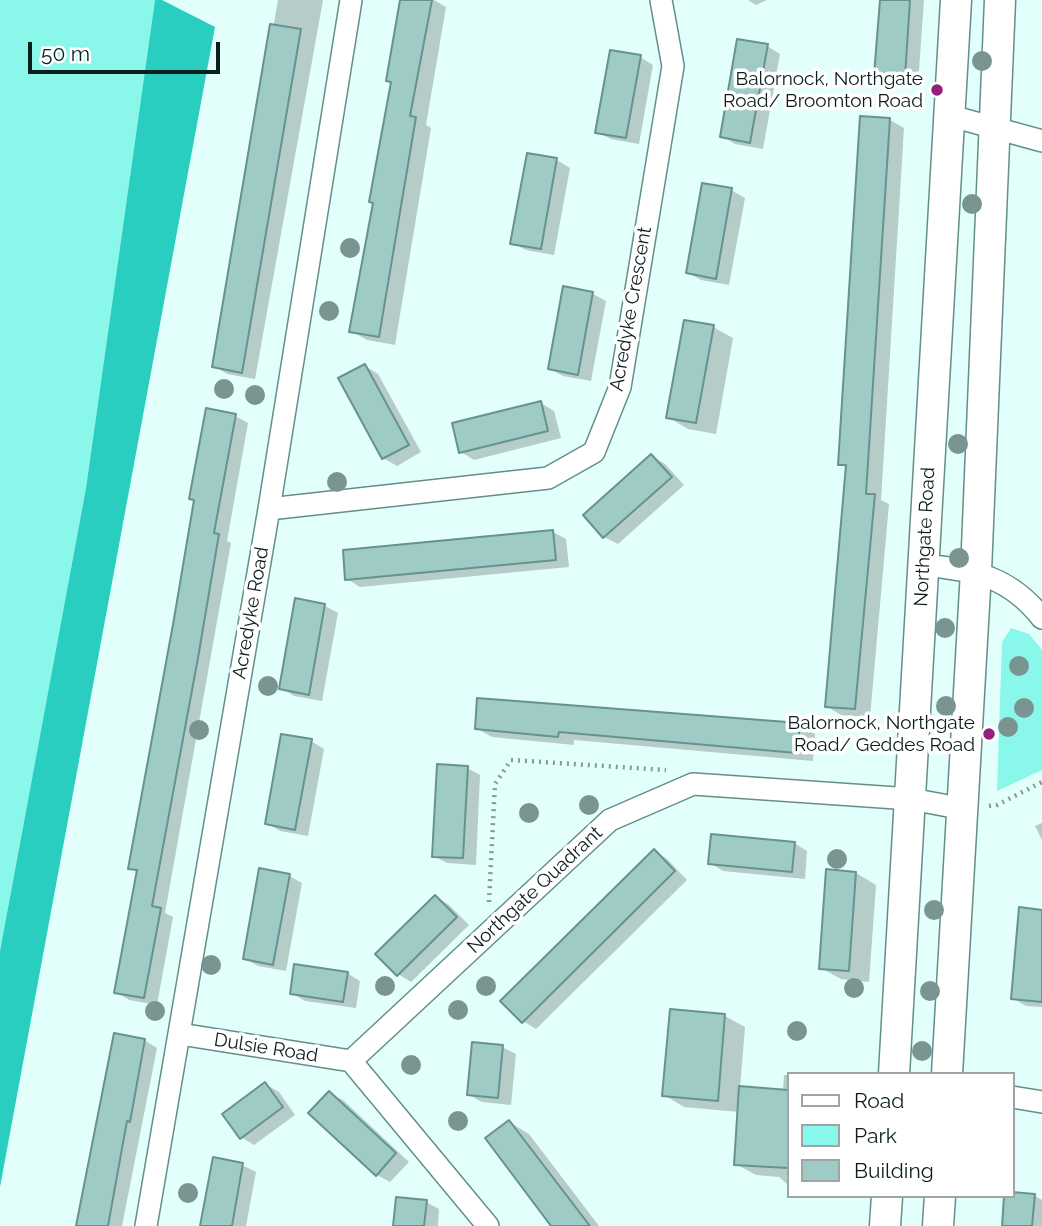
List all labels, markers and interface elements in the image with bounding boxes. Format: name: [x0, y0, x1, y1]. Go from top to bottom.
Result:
scale bar: [32, 28, 224, 72]
text: 50 m: [41, 41, 90, 66]
place label: Balornock, Northgate Road/ Broomton Road: [723, 68, 923, 112]
marker: Balornock, Northgate Road/ Broomton Road: [929, 82, 945, 98]
street label: Acredyke Crescent: [605, 225, 657, 393]
street label: Northgate Road: [910, 467, 940, 607]
street label: Acredyke Road: [228, 545, 274, 681]
place label: Balornock, Northgate Road/ Geddes Road: [788, 712, 975, 756]
marker: Balornock, Northgate Road/ Geddes Road: [981, 726, 997, 742]
street label: Northgate Quadrant: [463, 822, 607, 958]
street label: Dulsie Road: [212, 1029, 320, 1067]
legend: [786, 1072, 1014, 1198]
text: Road: [854, 1088, 904, 1113]
text: Park: [854, 1123, 897, 1148]
text: Building: [854, 1158, 934, 1183]

